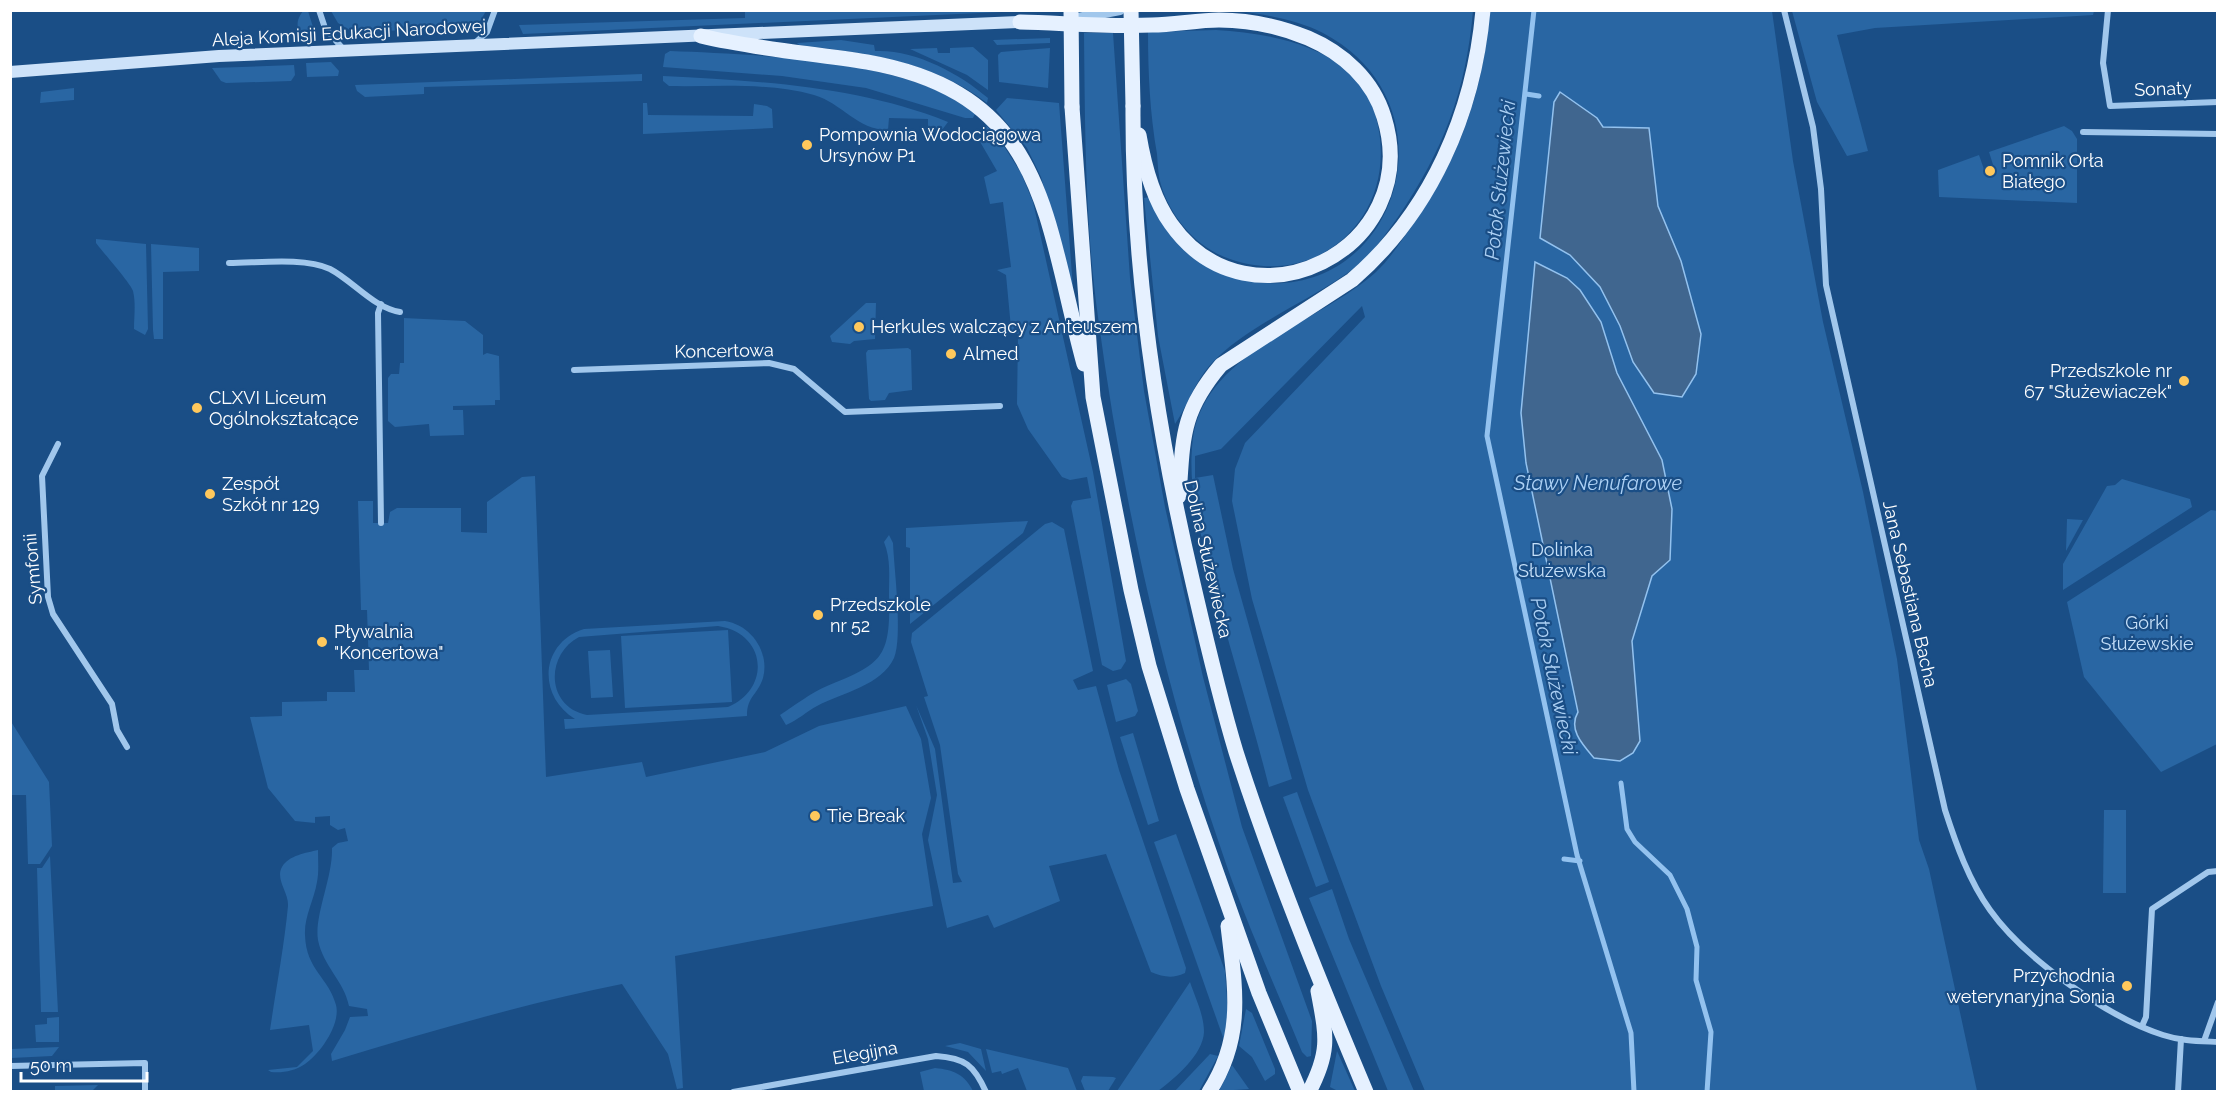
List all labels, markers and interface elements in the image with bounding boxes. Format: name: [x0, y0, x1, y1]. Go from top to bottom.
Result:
street label: Aleja Komisji Edukacji Narodowej: [211, 15, 487, 50]
street label: Sonaty: [2134, 77, 2192, 100]
water label: Potok Służewiecki: [1480, 98, 1520, 261]
place label: Pompownia Wodociągowa Ursynów P1: [819, 124, 1041, 166]
marker: Pompownia Wodociągowa Ursynów P1: [800, 138, 814, 152]
place label: Pomnik Orła Białego: [2002, 150, 2104, 192]
marker: Pomnik Orła Białego: [1983, 164, 1997, 178]
place label: Herkules walczący z Anteuszem: [871, 316, 1138, 337]
marker: Herkules walczący z Anteuszem: [852, 320, 866, 334]
street label: Koncertowa: [674, 339, 774, 362]
place label: Almed: [963, 343, 1018, 364]
marker: Almed: [944, 347, 958, 361]
place label: Przedszkole nr 67 "Służewiaczek": [2024, 360, 2173, 402]
marker: Przedszkole nr 67 "Służewiaczek": [2177, 374, 2191, 388]
place label: CLXVI Liceum Ogólnokształcące: [209, 387, 359, 429]
marker: CLXVI Liceum Ogólnokształcące: [190, 401, 204, 415]
water label: Stawy Nenufarowe: [1513, 471, 1683, 495]
place label: Zespół Szkół nr 129: [222, 473, 319, 515]
street label: Dolina Służewiecka: [1180, 478, 1237, 640]
marker: Zespół Szkół nr 129: [203, 487, 217, 501]
street label: Jana Sebastiana Bacha: [1879, 498, 1942, 689]
street label: Symfonii: [19, 532, 46, 606]
park label: Dolinka Służewska: [1518, 539, 1606, 581]
place label: Przedszkole nr 52: [830, 594, 931, 636]
water label: Potok Służewiecki: [1526, 595, 1583, 758]
marker: Przedszkole nr 52: [811, 608, 825, 622]
park label: Górki Służewskie: [2101, 612, 2194, 654]
place label: Pływalnia "Koncertowa": [334, 621, 444, 663]
marker: Pływalnia "Koncertowa": [315, 635, 329, 649]
place label: Tie Break: [827, 805, 905, 826]
marker: Tie Break: [808, 809, 822, 823]
place label: Przychodnia weterynaryjna Sonia: [1947, 965, 2115, 1007]
marker: Przychodnia weterynaryjna Sonia: [2120, 979, 2134, 993]
street label: Elegijna: [831, 1036, 899, 1069]
scale bar: [21, 1045, 147, 1083]
text: 50 m: [30, 1055, 72, 1076]

